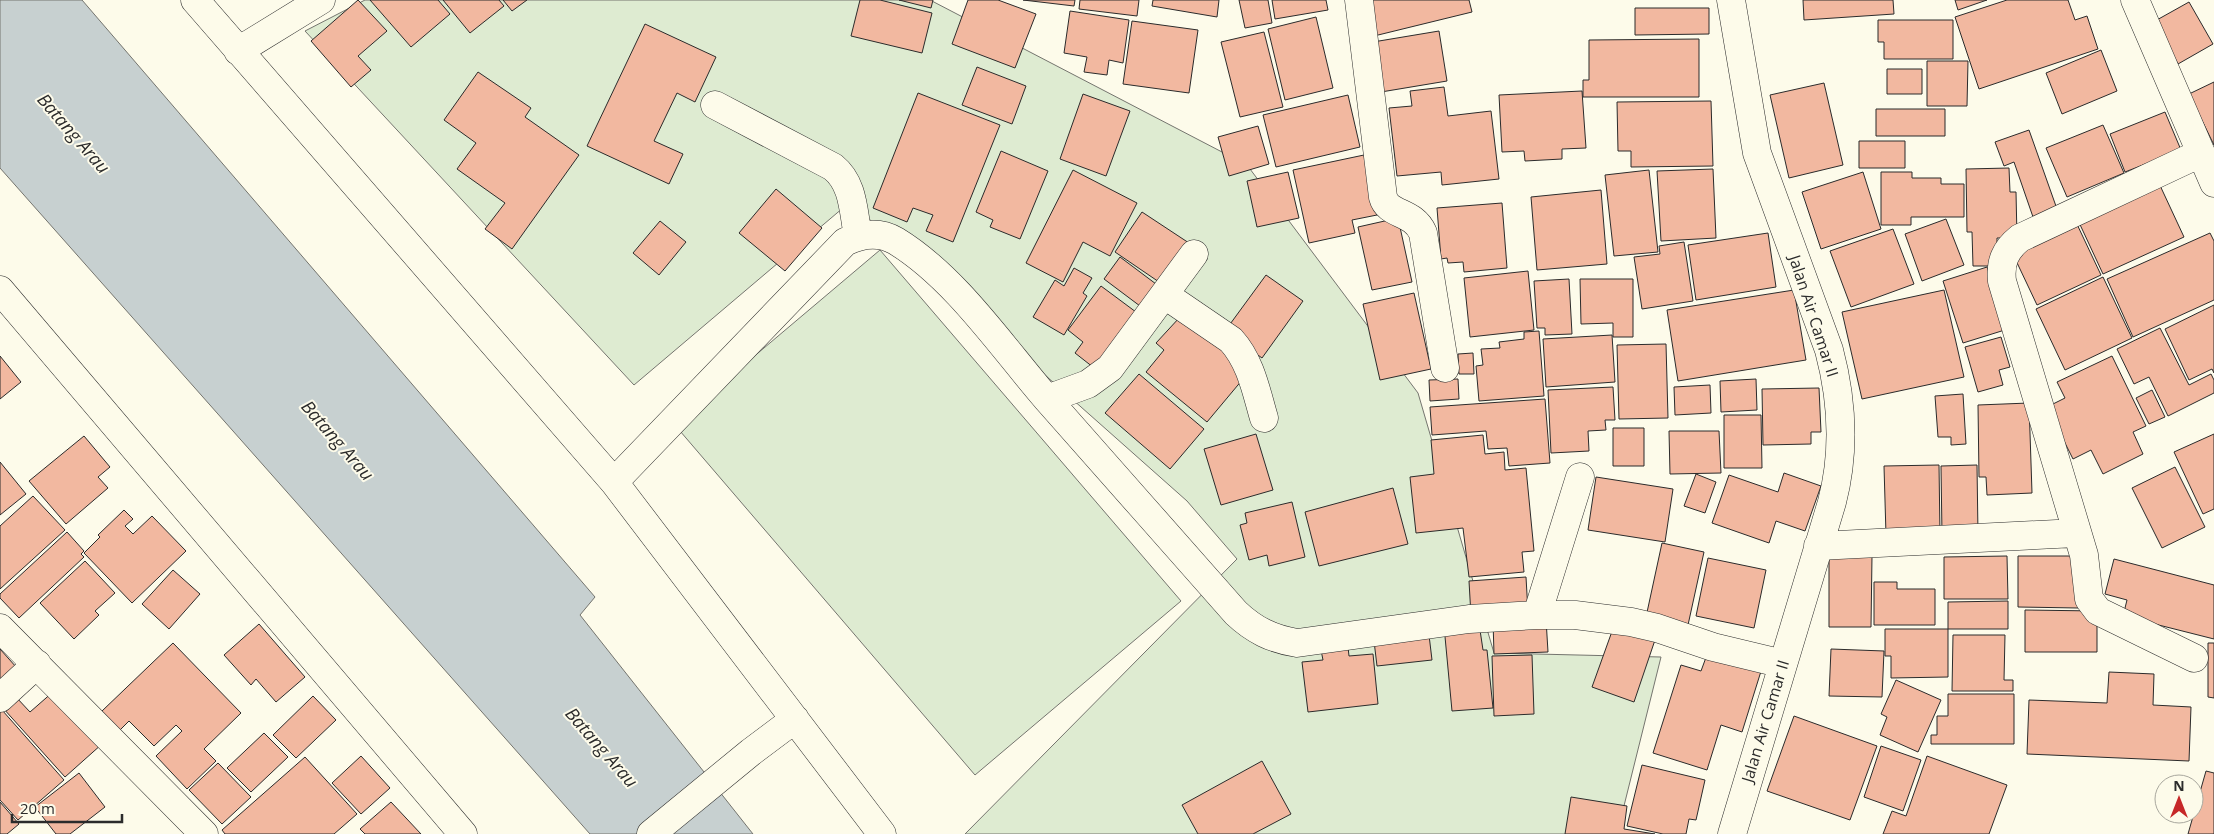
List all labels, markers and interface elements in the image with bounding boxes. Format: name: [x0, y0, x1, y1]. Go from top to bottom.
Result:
water label: Batang Arau: [32, 88, 116, 178]
street label: Jalan Air Camar II: [1783, 250, 1844, 380]
water label: Batang Arau: [296, 395, 380, 485]
street label: Jalan Air Camar II: [1735, 657, 1794, 787]
water label: Batang Arau: [560, 702, 644, 792]
north arrow: [2154, 774, 2204, 824]
text: N: [2173, 776, 2185, 795]
scale bar: [12, 792, 122, 824]
text: 20 m: [20, 798, 55, 818]

